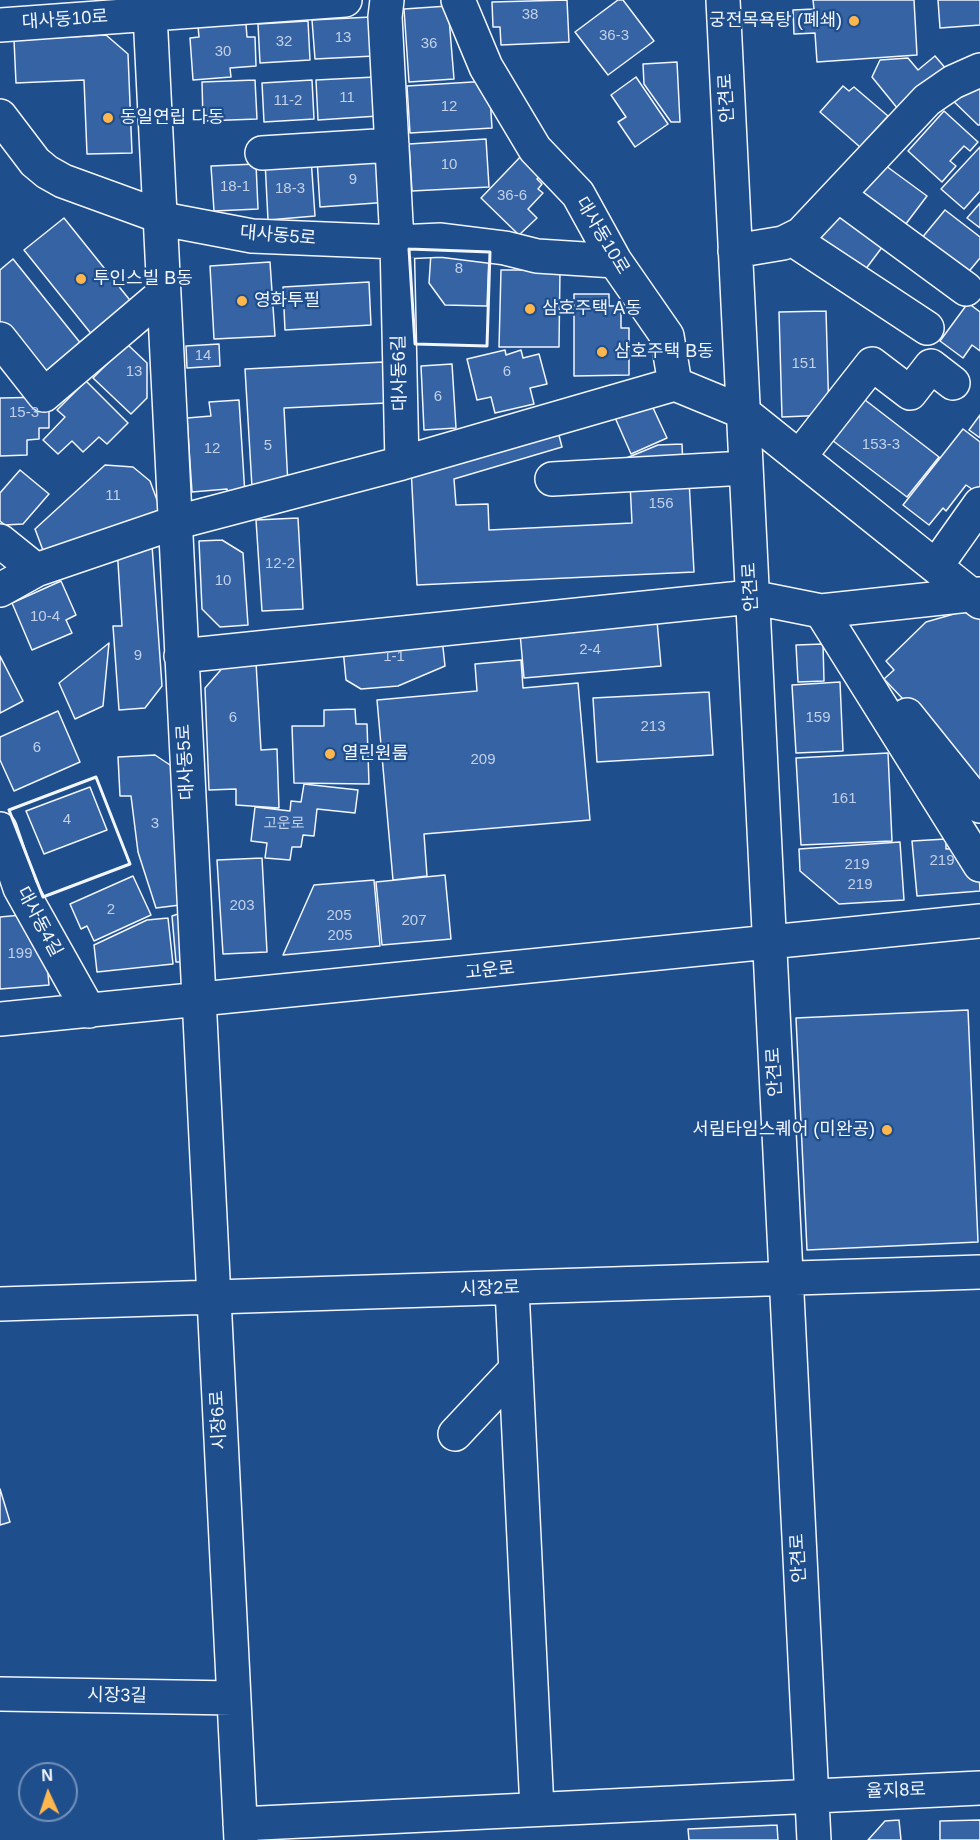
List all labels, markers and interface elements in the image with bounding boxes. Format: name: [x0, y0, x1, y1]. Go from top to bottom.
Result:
street label: 대사동10로: [21, 6, 109, 34]
house number: 38: [522, 6, 538, 24]
place label: 궁전목욕탕 (폐쇄): [709, 10, 842, 32]
marker: 궁전목욕탕 (폐쇄): [847, 14, 861, 28]
house number: 36-3: [599, 27, 629, 45]
house number: 13: [335, 29, 351, 47]
house number: 32: [276, 33, 292, 51]
house number: 36: [421, 35, 437, 53]
house number: 30: [215, 43, 231, 61]
street label: 안견로: [715, 73, 739, 123]
house number: 11: [339, 89, 355, 107]
house number: 11-2: [274, 92, 302, 110]
house number: 12: [441, 98, 457, 116]
place label: 동일연립 다동: [120, 107, 224, 129]
marker: 동일연립 다동: [101, 111, 115, 125]
house number: 10: [441, 156, 457, 174]
house number: 9: [349, 171, 357, 189]
house number: 18-1: [220, 178, 250, 196]
house number: 18-3: [275, 180, 305, 198]
house number: 36-6: [497, 187, 527, 205]
street label: 대사동10로: [571, 193, 633, 279]
street label: 대사동5로: [239, 222, 317, 250]
house number: 8: [455, 260, 463, 278]
place label: 투인스빌 B동: [93, 268, 193, 290]
marker: 투인스빌 B동: [74, 272, 88, 286]
place label: 영화투필: [254, 290, 320, 312]
marker: 영화투필: [235, 294, 249, 308]
place label: 삼호주택 A동: [542, 298, 642, 320]
marker: 삼호주택 A동: [523, 302, 537, 316]
street label: 대사동6길: [389, 335, 411, 411]
place label: 삼호주택 B동: [614, 341, 714, 363]
marker: 삼호주택 B동: [595, 345, 609, 359]
house number: 14: [195, 347, 211, 365]
house number: 151: [791, 355, 817, 373]
house number: 13: [126, 363, 142, 381]
house number: 6: [503, 363, 511, 381]
house number: 6: [434, 388, 442, 406]
house number: 15-3: [9, 404, 39, 422]
house number: 153-3: [862, 436, 900, 454]
house number: 5: [264, 437, 272, 455]
house number: 12: [204, 440, 220, 458]
house number: 11: [105, 487, 121, 505]
house number: 156: [648, 495, 674, 513]
house number: 12-2: [265, 555, 295, 573]
street label: 안견로: [739, 562, 763, 612]
house number: 10: [215, 572, 231, 590]
house number: 10-4: [30, 608, 60, 626]
house number: 2-4: [579, 641, 601, 659]
house number: 9: [134, 647, 142, 665]
house number: 1-1: [383, 648, 405, 666]
house number: 6: [229, 709, 237, 727]
house number: 159: [805, 709, 831, 727]
house number: 213: [640, 718, 666, 736]
street label: 대사동5로: [173, 723, 199, 801]
house number: 6: [33, 739, 41, 757]
place label: 열린원룸: [342, 743, 408, 765]
marker: 열린원룸: [323, 747, 337, 761]
house number: 209: [470, 751, 496, 769]
house number: 161: [831, 790, 857, 808]
house number: 4: [63, 811, 71, 829]
house number: 3: [151, 815, 159, 833]
house number: 고운로: [263, 815, 305, 833]
house number: 219: [929, 852, 955, 870]
house number: 219: [844, 856, 870, 874]
house number: 219: [847, 876, 873, 894]
street label: 대사동4길: [12, 883, 66, 961]
house number: 203: [229, 897, 255, 915]
house number: 2: [107, 901, 115, 919]
house number: 205: [326, 907, 352, 925]
house number: 207: [401, 912, 427, 930]
house number: 205: [327, 927, 353, 945]
house number: 199: [7, 945, 33, 963]
street label: 고운로: [464, 958, 516, 984]
street label: 안견로: [763, 1047, 787, 1097]
place label: 서림타임스퀘어 (미완공): [692, 1119, 875, 1141]
marker: 서림타임스퀘어 (미완공): [880, 1123, 894, 1137]
street label: 시장2로: [460, 1277, 520, 1301]
street label: 시장6로: [207, 1390, 231, 1450]
street label: 안견로: [787, 1533, 811, 1583]
street label: 시장3길: [87, 1685, 147, 1707]
north arrow: [18, 1762, 78, 1822]
text: N: [41, 1767, 53, 1784]
street label: 율지8로: [866, 1779, 926, 1803]

